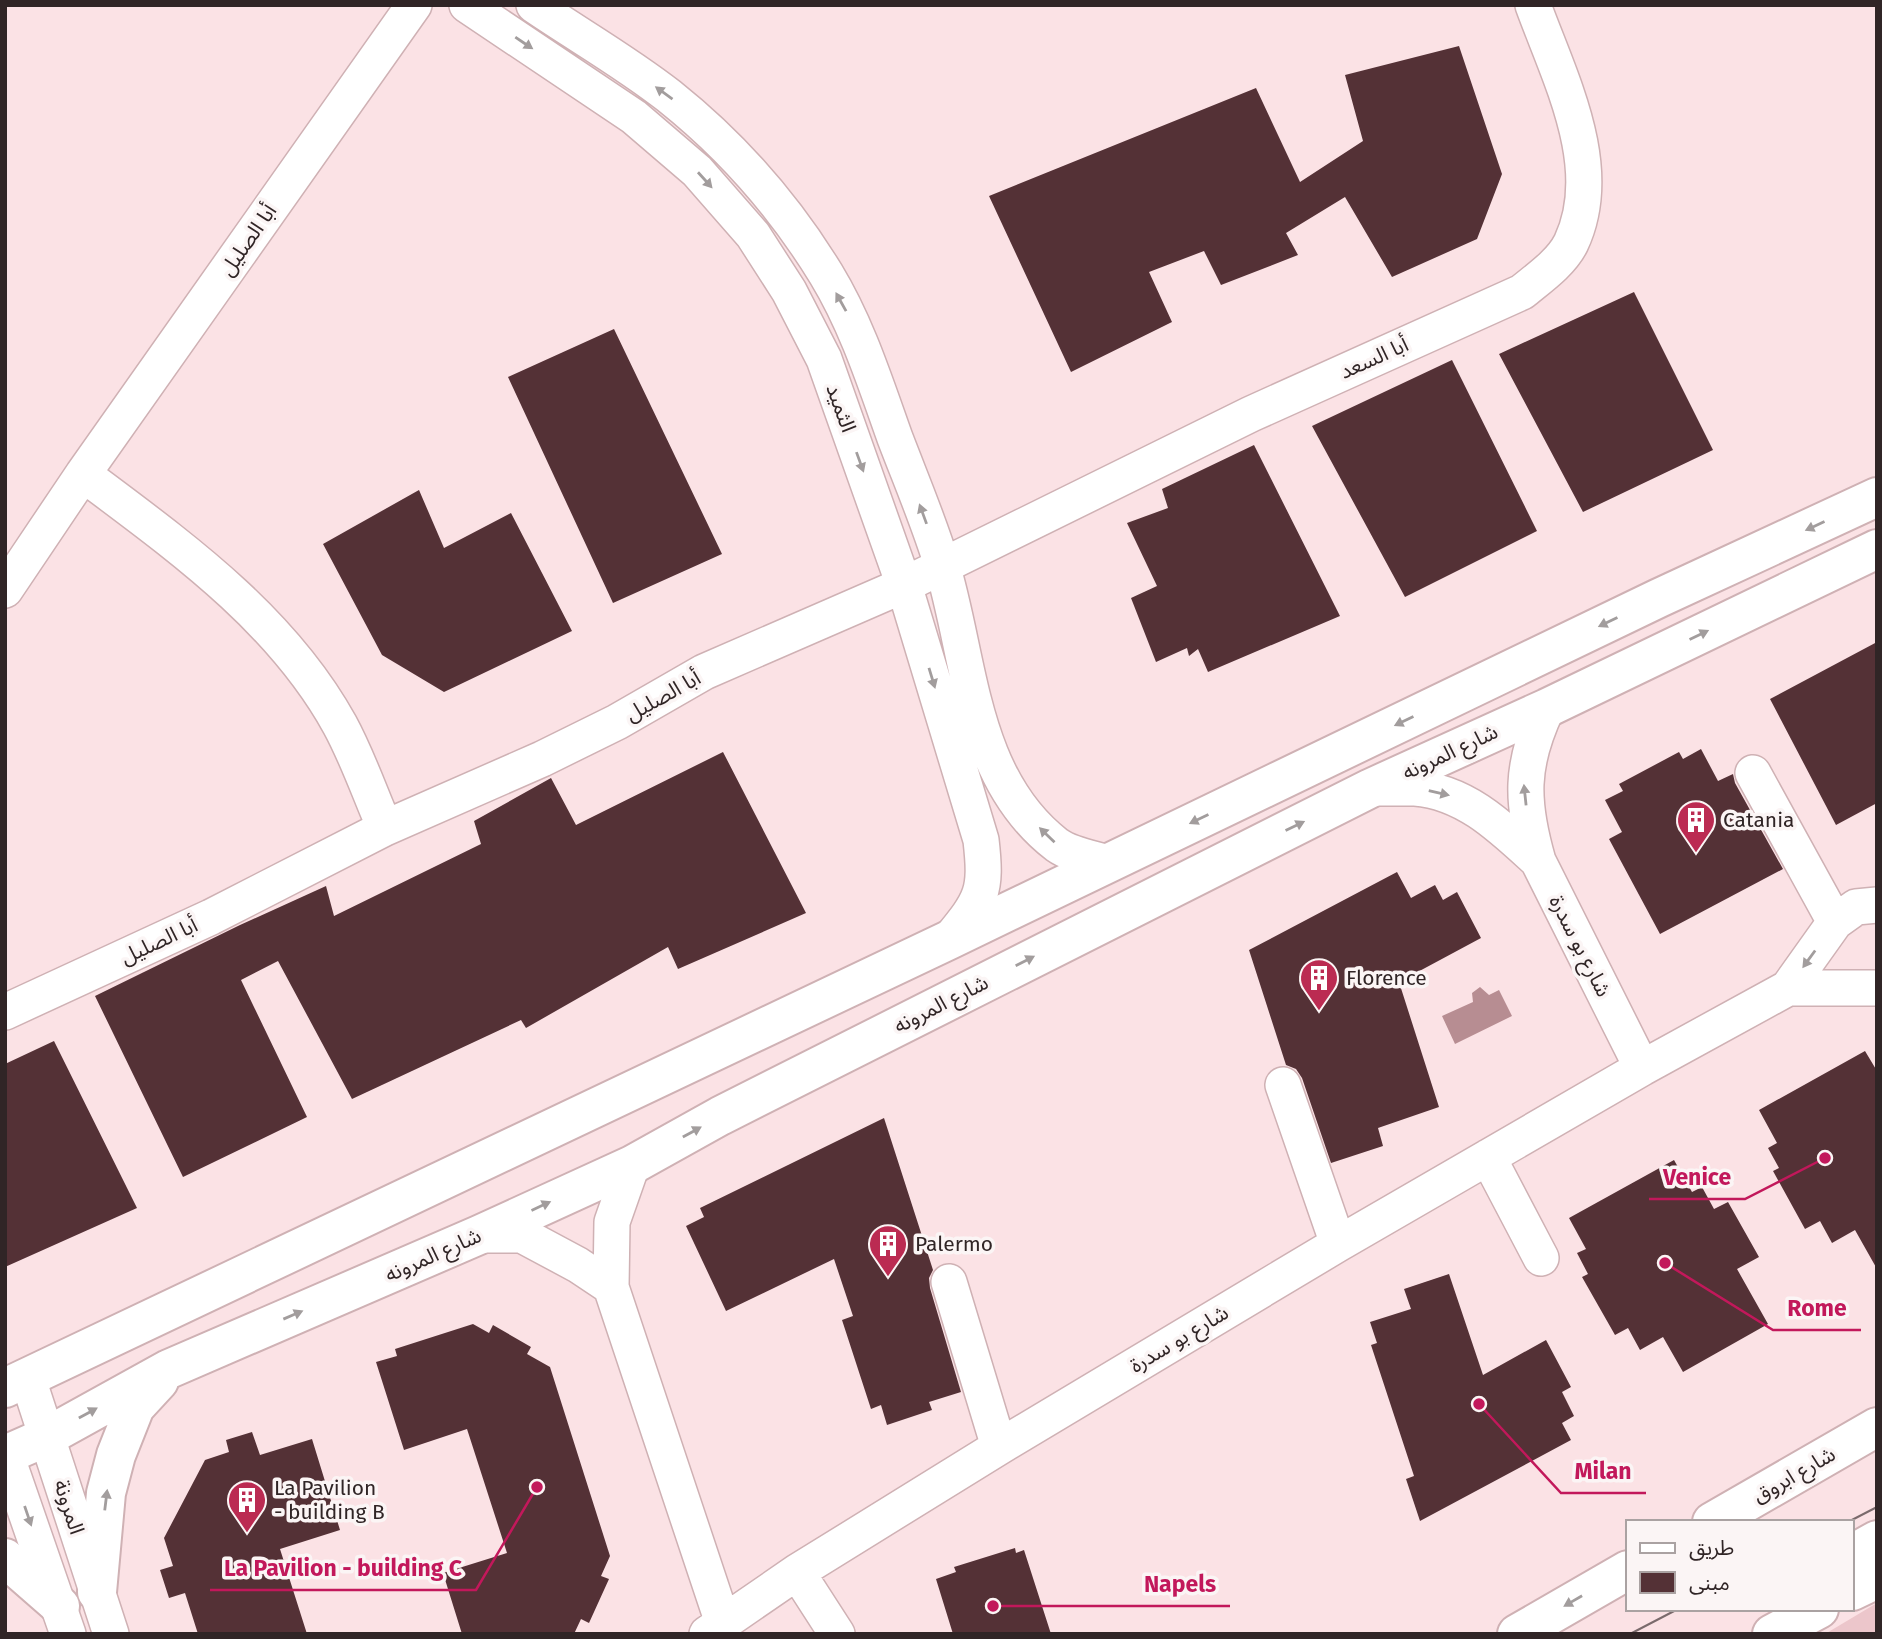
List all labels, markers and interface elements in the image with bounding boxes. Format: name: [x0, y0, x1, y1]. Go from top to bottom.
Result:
one-way arrow: [514, 36, 533, 49]
one-way arrow: [655, 86, 673, 100]
one-way arrow: [697, 171, 713, 189]
street label: أبا الصليل: [214, 199, 282, 281]
one-way arrow: [835, 292, 847, 311]
street label: أبا السعد: [1336, 331, 1412, 385]
street label: الثميد: [820, 380, 862, 436]
one-way arrow: [855, 451, 866, 472]
one-way arrow: [917, 503, 928, 524]
one-way arrow: [1805, 520, 1825, 532]
one-way arrow: [1598, 616, 1618, 627]
one-way arrow: [1689, 629, 1709, 640]
street label: أبا الصليل: [621, 665, 705, 727]
one-way arrow: [927, 667, 938, 688]
one-way arrow: [1393, 715, 1414, 726]
street label: شارع المرونه: [1398, 719, 1503, 787]
one-way arrow: [1520, 783, 1531, 805]
one-way arrow: [1428, 788, 1450, 799]
building icon: Catania: [1675, 799, 1717, 854]
place label: Catania: [1723, 807, 1794, 833]
one-way arrow: [1189, 814, 1209, 825]
one-way arrow: [1285, 821, 1305, 832]
one-way arrow: [1039, 826, 1056, 843]
street label: شارع بو سدرة: [1542, 891, 1617, 1002]
street label: أبا الصليل: [116, 912, 202, 970]
one-way arrow: [1802, 950, 1816, 968]
one-way arrow: [1016, 956, 1036, 968]
building icon: Florence: [1298, 957, 1340, 1012]
place label: Florence: [1346, 965, 1427, 991]
street label: شارع المرونه: [889, 969, 994, 1041]
one-way arrow: [682, 1126, 702, 1138]
callout: Venice: [1649, 1155, 1745, 1199]
text: Venice: [1662, 1163, 1731, 1191]
one-way arrow: [531, 1201, 551, 1212]
street label: شارع المرونه: [381, 1222, 486, 1290]
building icon: Palermo: [867, 1223, 909, 1278]
place label: Palermo: [915, 1231, 993, 1257]
callout: Rome: [1773, 1286, 1861, 1330]
text: Rome: [1787, 1294, 1847, 1322]
street label: شارع بو سدرة: [1125, 1299, 1234, 1380]
one-way arrow: [283, 1310, 304, 1321]
one-way arrow: [78, 1408, 98, 1419]
street label: شارع ابروق: [1748, 1441, 1841, 1511]
callout: Milan: [1561, 1449, 1646, 1493]
text: Milan: [1574, 1457, 1632, 1485]
place label: La Pavilion - building B: [274, 1475, 385, 1525]
street label: المرونة: [48, 1476, 90, 1538]
building icon: La Pavilion - building B: [226, 1479, 268, 1534]
one-way arrow: [101, 1488, 112, 1510]
one-way arrow: [23, 1506, 34, 1527]
legend: [1626, 1520, 1854, 1611]
text: طريق: [1689, 1535, 1734, 1561]
callout: La Pavilion - building C: [210, 1546, 476, 1590]
text: La Pavilion - building C: [224, 1554, 463, 1582]
callout: Napels: [1130, 1562, 1230, 1606]
text: Napels: [1144, 1570, 1216, 1598]
text: مبنى: [1689, 1570, 1730, 1596]
one-way arrow: [1563, 1595, 1582, 1607]

